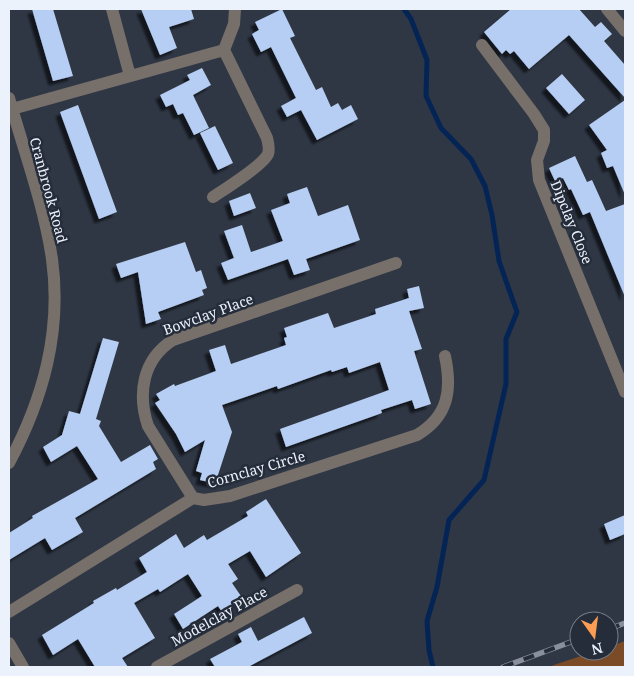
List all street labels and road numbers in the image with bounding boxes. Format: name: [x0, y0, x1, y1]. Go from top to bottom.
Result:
street label: Cranbrook Road: [26, 135, 72, 245]
street label: Dipclay Close: [547, 177, 597, 267]
street label: Bowclay Place: [160, 289, 256, 339]
street label: Cornclay Circle: [205, 446, 307, 492]
street label: Modelclay Place: [168, 582, 270, 650]

